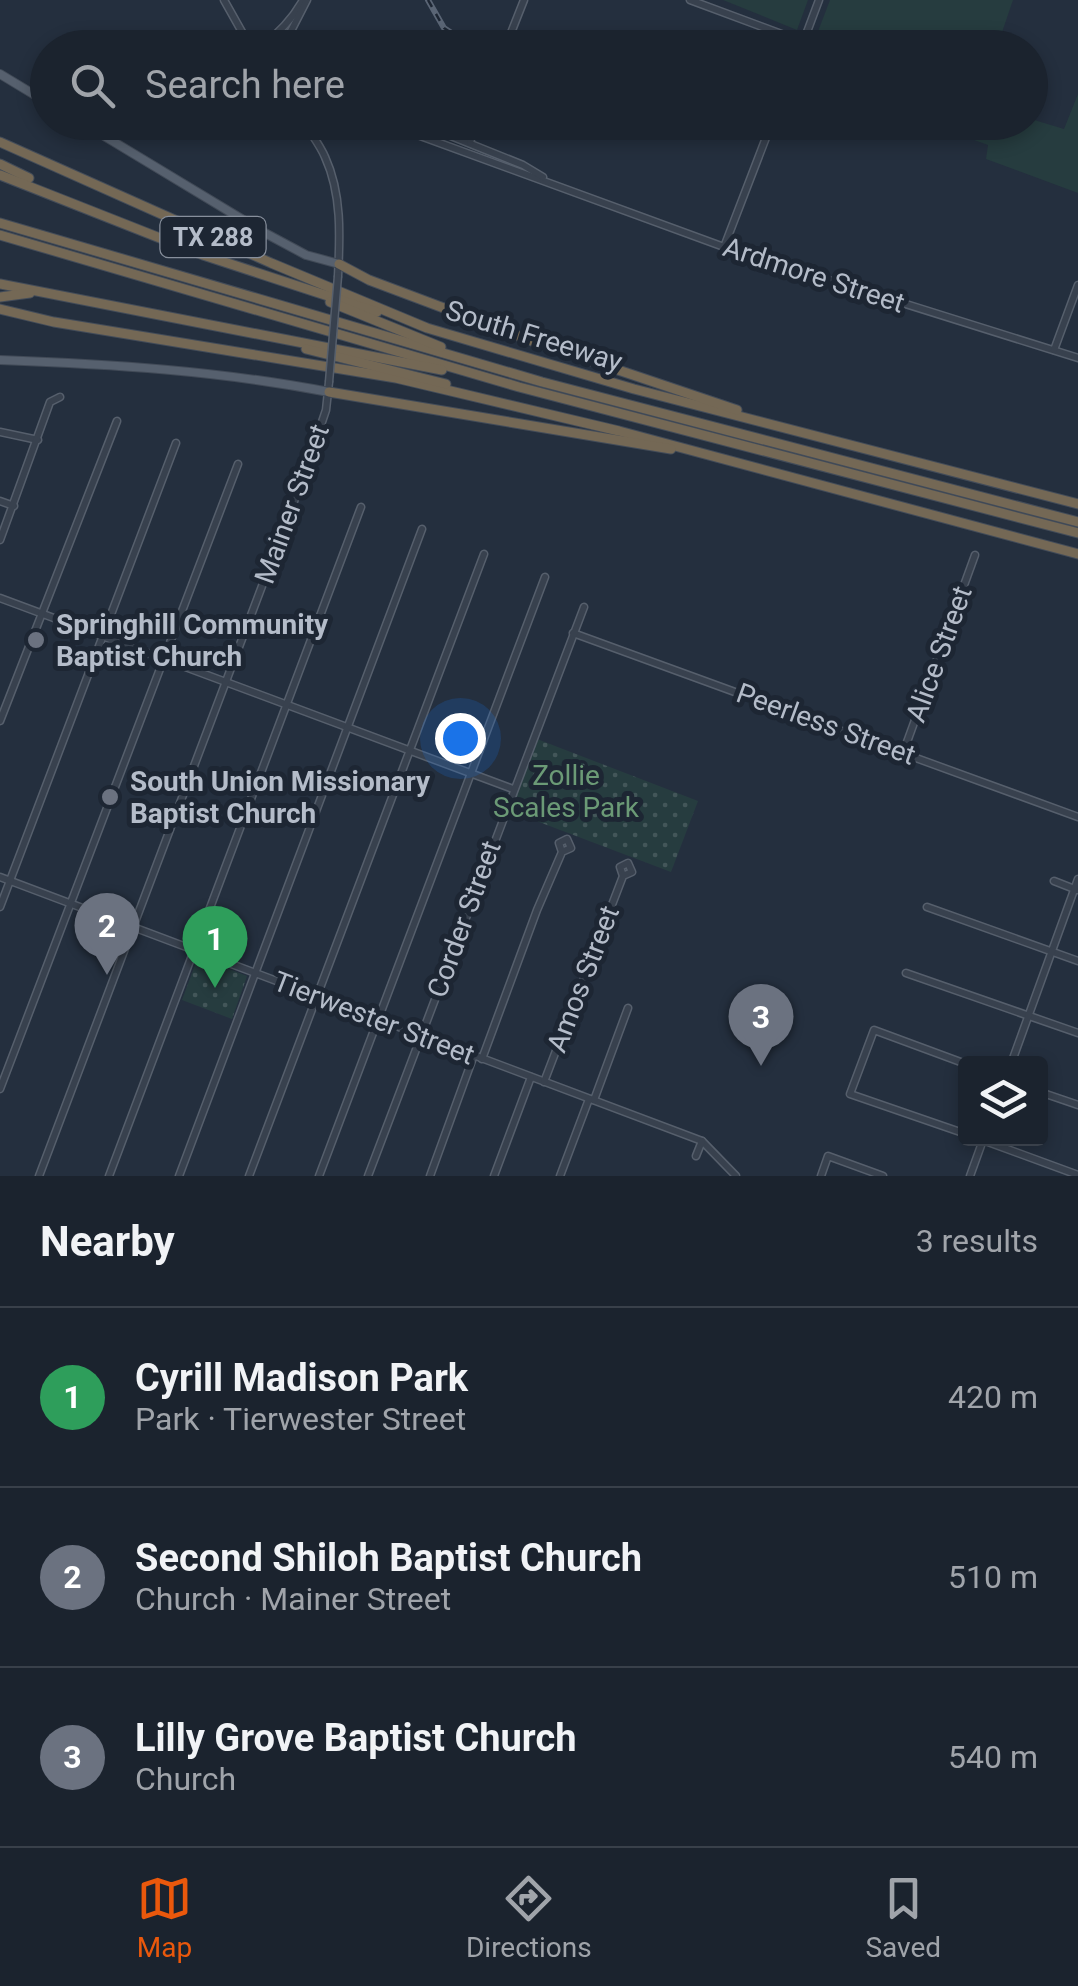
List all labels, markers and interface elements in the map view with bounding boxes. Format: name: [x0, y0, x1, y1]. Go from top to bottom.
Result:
search box: [30, 30, 1048, 140]
icon: search: [65, 58, 120, 113]
text: Search here: [145, 63, 345, 107]
road number: TX 288: [160, 217, 266, 257]
street label: Ardmore Street: [719, 230, 909, 320]
street label: South Freeway: [442, 293, 626, 379]
street label: Mainer Street: [248, 420, 336, 588]
street label: Alice Street: [899, 582, 979, 726]
place label: Springhill Community Baptist Church: [56, 608, 329, 673]
marker: Springhill Community Baptist Church: [25, 629, 47, 651]
street label: Peerless Street: [732, 676, 920, 772]
your location: [435, 713, 486, 764]
park label: Zollie Scales Park: [493, 759, 640, 824]
place label: South Union Missionary Baptist Church: [130, 765, 431, 830]
marker: South Union Missionary Baptist Church: [99, 786, 121, 808]
street label: Corder Street: [420, 836, 508, 1002]
pin: 2: [74, 892, 140, 975]
street label: Amos Street: [540, 901, 626, 1057]
pin: 1: [182, 906, 248, 988]
street label: Tierwester Street: [269, 964, 479, 1072]
pin: 3: [728, 984, 794, 1066]
map controls: [958, 1056, 1048, 1146]
button: layers: [958, 1056, 1048, 1146]
text: Nearby: [40, 1217, 175, 1266]
text: 3 results: [916, 1222, 1038, 1260]
text: Cyrill Madison Park: [135, 1356, 468, 1400]
text: 1: [63, 1378, 82, 1416]
text: 420 m: [948, 1378, 1038, 1416]
text: Park · Tierwester Street: [135, 1400, 466, 1438]
text: Second Shiloh Baptist Church: [135, 1536, 642, 1580]
text: 2: [63, 1558, 82, 1596]
text: 510 m: [948, 1558, 1038, 1596]
text: Church · Mainer Street: [135, 1580, 451, 1618]
text: Lilly Grove Baptist Church: [135, 1716, 576, 1760]
text: 3: [63, 1738, 82, 1776]
text: 540 m: [948, 1738, 1038, 1776]
text: Church: [135, 1760, 236, 1798]
tab: Map: [137, 1871, 192, 1964]
tab: Directions: [466, 1871, 592, 1964]
tab: Saved: [865, 1871, 941, 1964]

